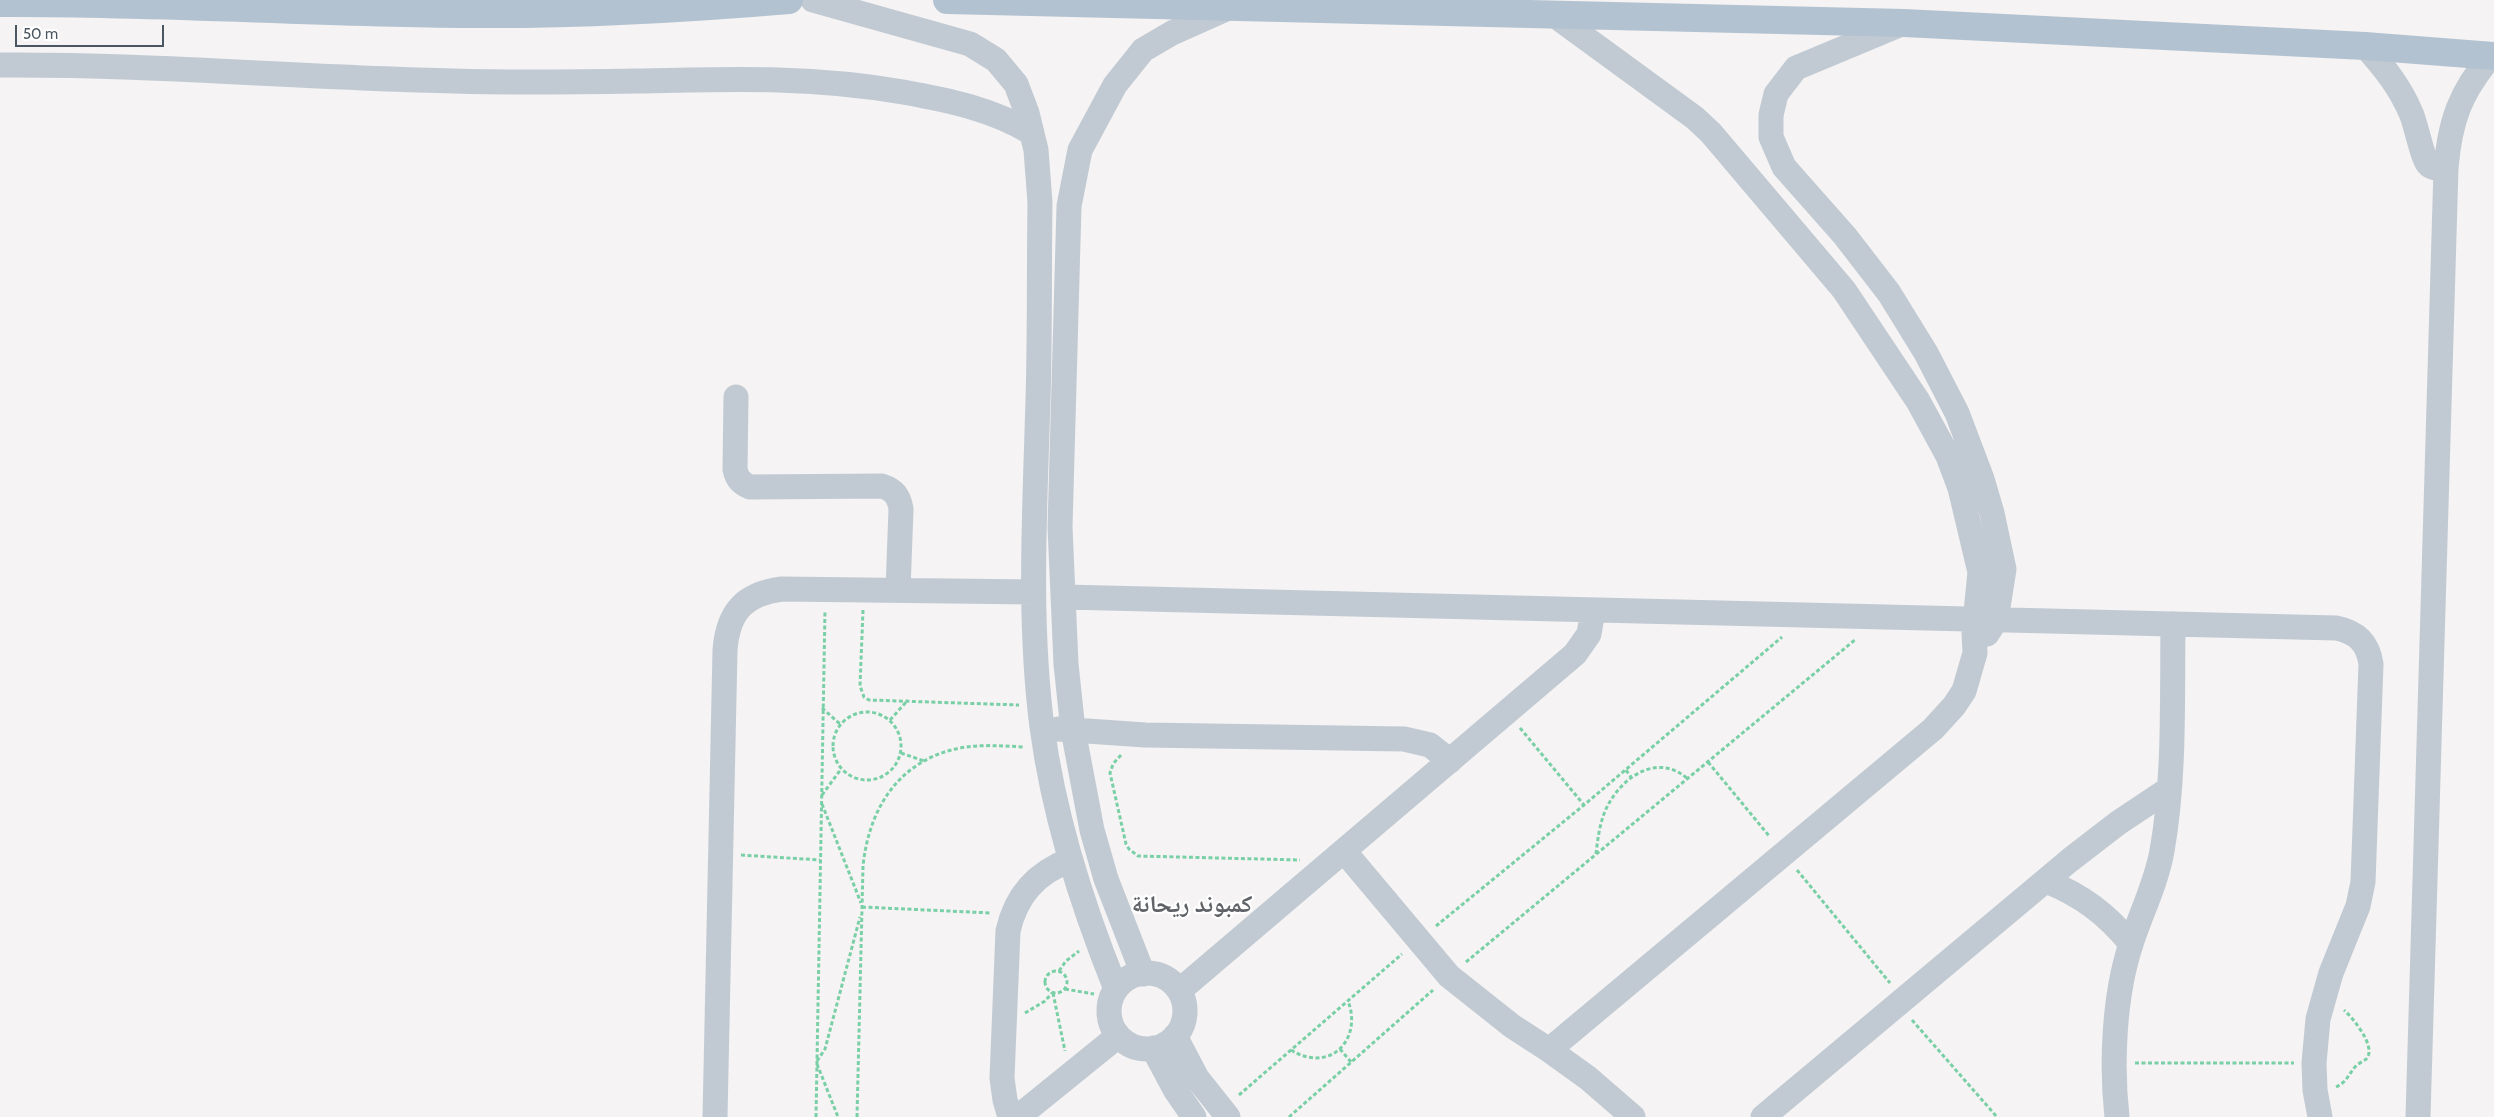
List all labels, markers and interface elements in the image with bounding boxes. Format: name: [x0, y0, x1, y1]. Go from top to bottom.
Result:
scale bar: [18, 15, 166, 47]
text: 50 m: [23, 25, 58, 43]
district label: كمبوند ريحانة: [1132, 891, 1252, 919]

